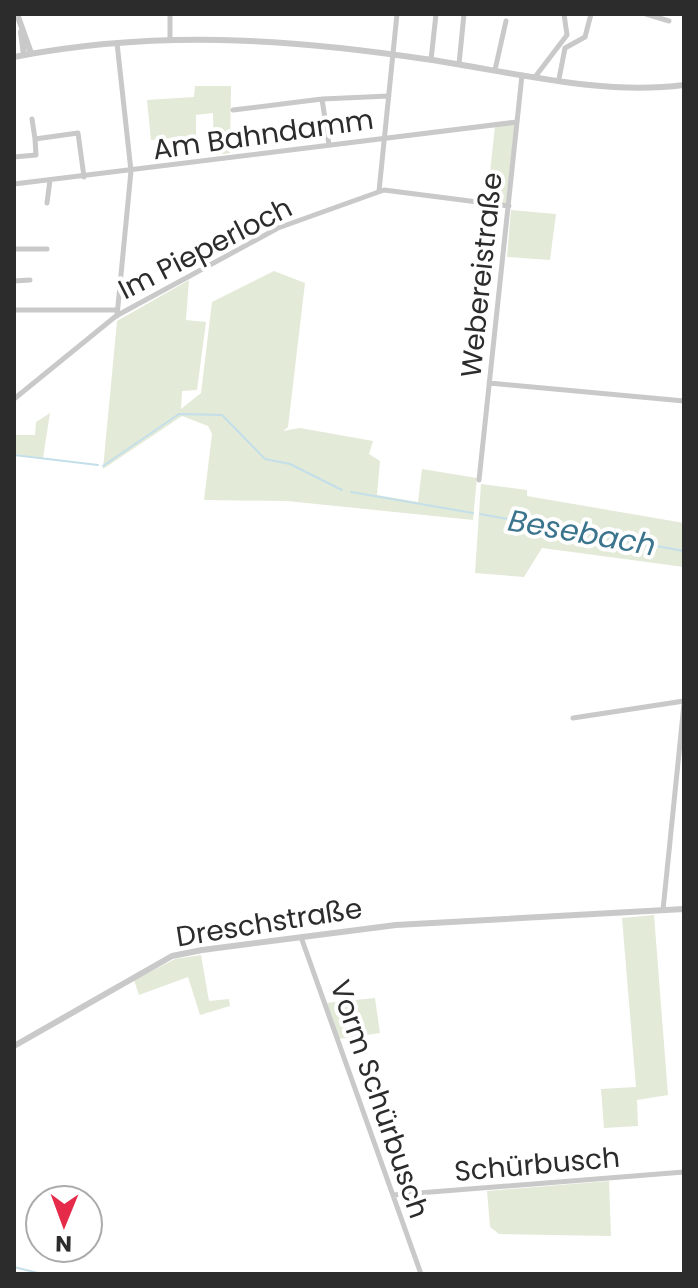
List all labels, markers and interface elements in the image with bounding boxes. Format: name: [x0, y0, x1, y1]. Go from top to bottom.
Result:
street label: Am Bahndamm: [150, 100, 376, 169]
street label: Webereistraße: [451, 170, 512, 380]
street label: Im Pieperloch: [112, 188, 299, 309]
water label: Besebach: [505, 498, 659, 567]
street label: Dreschstraße: [173, 889, 365, 956]
street label: Vorm Schürbusch: [320, 975, 439, 1224]
street label: Schürbusch: [453, 1138, 621, 1191]
north arrow: [24, 1184, 104, 1264]
text: N: [55, 1228, 72, 1259]

